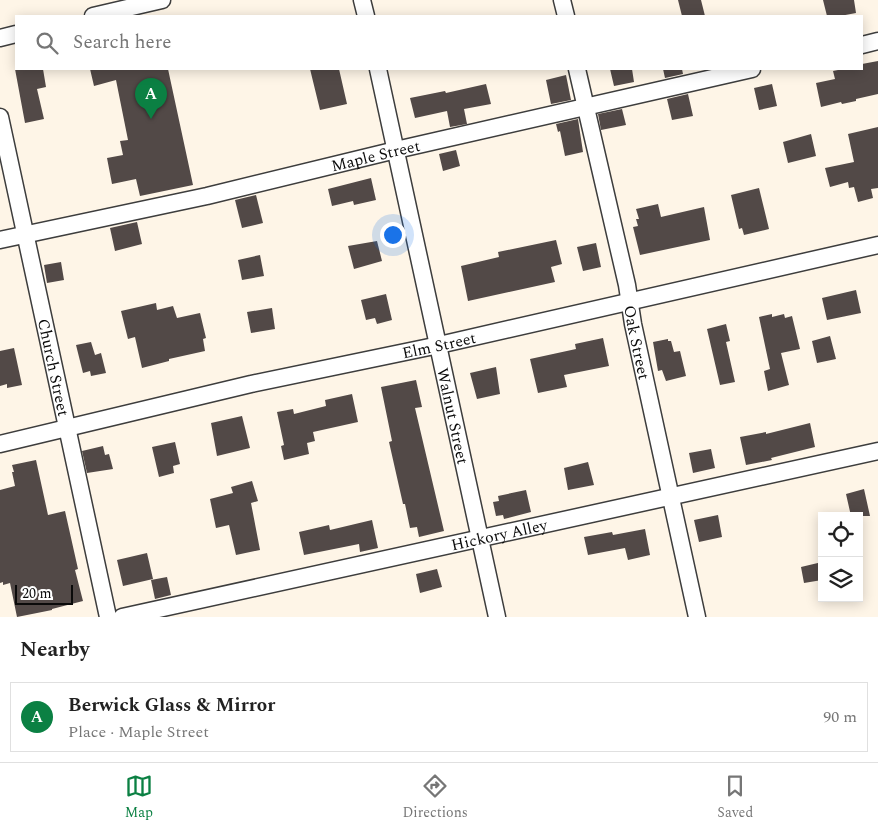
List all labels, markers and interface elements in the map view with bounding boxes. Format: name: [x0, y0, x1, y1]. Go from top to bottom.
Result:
search box: [15, 15, 863, 70]
text: Search here: [73, 28, 172, 57]
icon: search: [33, 29, 61, 57]
pin: A: [135, 78, 167, 119]
street label: Maple Street: [329, 134, 423, 178]
your location: [380, 222, 406, 248]
street label: Oak Street: [617, 304, 656, 382]
street label: Church Street: [31, 316, 75, 419]
street label: Elm Street: [400, 326, 479, 365]
street label: Walnut Street: [430, 366, 475, 467]
map controls: [818, 512, 863, 602]
button: locate: [818, 512, 863, 557]
street label: Hickory Alley: [449, 513, 551, 557]
button: layers: [818, 557, 863, 602]
scale bar: [15, 582, 72, 605]
text: 20 m: [22, 583, 52, 604]
text: Nearby: [20, 634, 90, 666]
text: Berwick Glass & Mirror: [68, 691, 275, 720]
text: A: [31, 705, 43, 729]
text: 90 m: [823, 705, 857, 729]
text: Place · Maple Street: [68, 720, 209, 744]
tab: Map: [125, 772, 153, 823]
tab: Directions: [402, 772, 468, 823]
tab: Saved: [717, 772, 753, 823]

